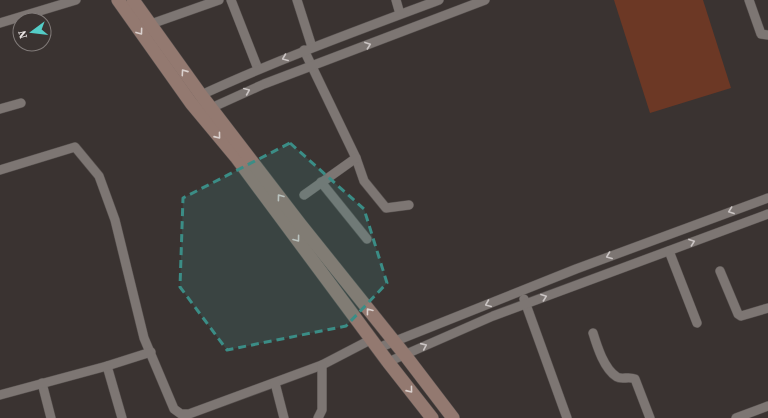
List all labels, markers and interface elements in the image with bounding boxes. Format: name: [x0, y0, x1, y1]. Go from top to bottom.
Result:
north arrow: [12, 12, 52, 52]
one-way arrow: [136, 27, 143, 34]
text: N: [15, 29, 31, 40]
one-way arrow: [365, 42, 372, 50]
one-way arrow: [281, 53, 289, 61]
one-way arrow: [182, 69, 189, 76]
one-way arrow: [243, 88, 250, 96]
one-way arrow: [214, 131, 221, 138]
one-way arrow: [277, 195, 284, 202]
one-way arrow: [728, 206, 735, 214]
one-way arrow: [292, 235, 299, 242]
one-way arrow: [688, 238, 695, 246]
one-way arrow: [606, 252, 613, 260]
one-way arrow: [540, 293, 547, 301]
one-way arrow: [485, 299, 492, 307]
one-way arrow: [366, 308, 373, 315]
one-way arrow: [420, 343, 427, 351]
one-way arrow: [405, 386, 412, 393]

